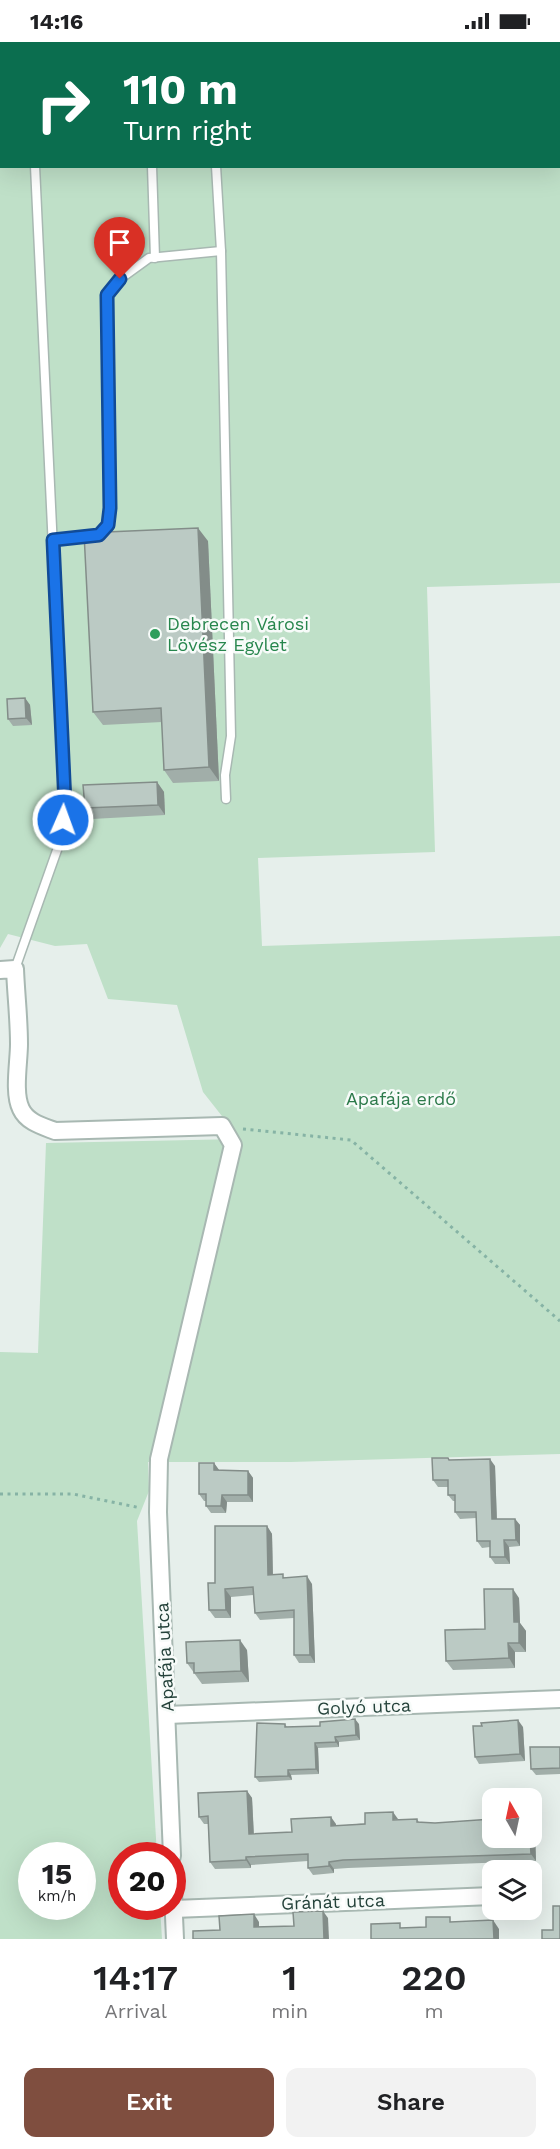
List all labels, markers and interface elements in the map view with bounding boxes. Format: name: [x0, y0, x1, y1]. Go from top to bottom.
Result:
text: 14:16: [30, 9, 83, 34]
text: 110 m: [123, 65, 238, 114]
icon: right: [24, 66, 102, 144]
text: Turn right: [123, 115, 252, 147]
pin: [94, 217, 145, 279]
icon: arrive: [103, 226, 136, 259]
place label: Debrecen Városi Lövész Egylet: [167, 613, 309, 655]
marker: Debrecen Városi Lövész Egylet: [148, 627, 162, 641]
position arrow: [31, 788, 95, 852]
park label: Apafája erdő: [346, 1088, 456, 1109]
street label: Apafája utca: [151, 1602, 178, 1712]
street label: Golyó utca: [317, 1694, 411, 1719]
north arrow: [482, 1788, 542, 1848]
map controls: [482, 1788, 542, 1920]
speed limit sign: 20: [108, 1842, 186, 1920]
text: 15: [42, 1856, 72, 1891]
button: layers: [482, 1860, 542, 1920]
text: km/h: [38, 1887, 76, 1905]
street label: Gránát utca: [281, 1889, 385, 1914]
text: 14:17: [93, 1957, 178, 1999]
text: 1: [282, 1957, 297, 1999]
text: 220: [401, 1957, 467, 1999]
text: Arrival: [104, 1999, 167, 2023]
text: min: [271, 1999, 308, 2023]
text: m: [424, 1999, 444, 2023]
button: Exit: [24, 2068, 274, 2137]
button: Share: [286, 2068, 536, 2137]

